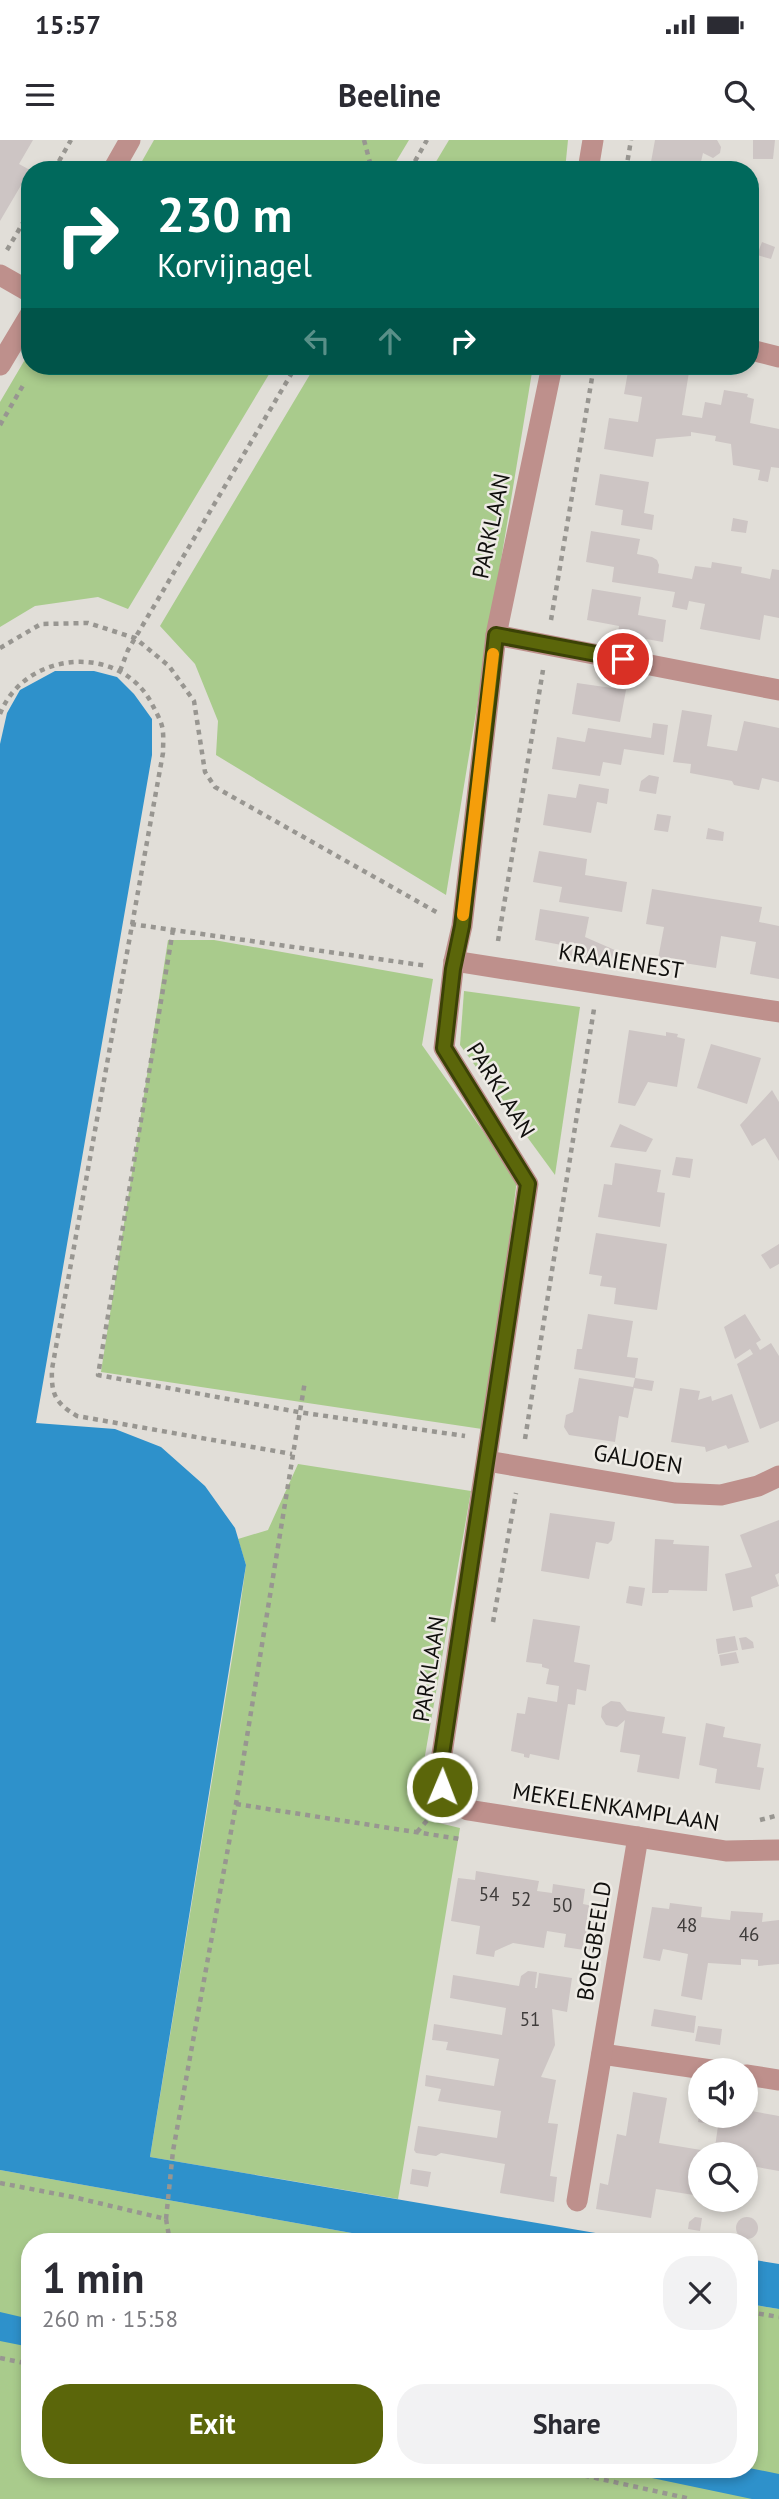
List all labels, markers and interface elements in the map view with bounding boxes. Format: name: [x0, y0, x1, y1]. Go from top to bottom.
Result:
text: 15:57: [35, 8, 101, 41]
text: Beeline: [338, 74, 441, 116]
icon: menu: [21, 76, 59, 114]
icon: search: [720, 76, 758, 114]
text: 230 m: [157, 182, 292, 246]
icon: right: [42, 189, 133, 280]
text: Korvijnagel: [157, 244, 312, 286]
icon: left: [298, 322, 336, 360]
icon: ahead: [371, 322, 409, 360]
icon: right: [444, 322, 482, 360]
street label: PARKLAAN: [465, 471, 516, 581]
pin: [593, 629, 653, 689]
icon: arrive: [604, 640, 642, 678]
street label: KRAAIENEST: [557, 936, 686, 985]
street label: PARKLAAN: [461, 1037, 542, 1143]
street label: GALJOEN: [592, 1437, 685, 1480]
street label: PARKLAAN: [406, 1614, 451, 1724]
position arrow: [405, 1750, 479, 1824]
street label: MEKELENKAMPLAAN: [511, 1776, 721, 1837]
street label: BOEGBEELD: [570, 1879, 617, 2003]
house number: 54: [479, 1882, 499, 1906]
house number: 52: [511, 1887, 531, 1911]
house number: 50: [552, 1893, 572, 1917]
house number: 48: [677, 1913, 697, 1937]
house number: 46: [739, 1922, 759, 1946]
house number: 51: [520, 2007, 540, 2031]
map controls: [688, 2058, 758, 2212]
button: sound: [688, 2058, 758, 2128]
button: search: [688, 2142, 758, 2212]
text: 1 min: [42, 2250, 144, 2305]
button: close: [663, 2256, 737, 2330]
text: 260 m · 15:58: [42, 2304, 178, 2333]
button: Exit: [42, 2384, 383, 2464]
button: Share: [397, 2384, 737, 2464]

